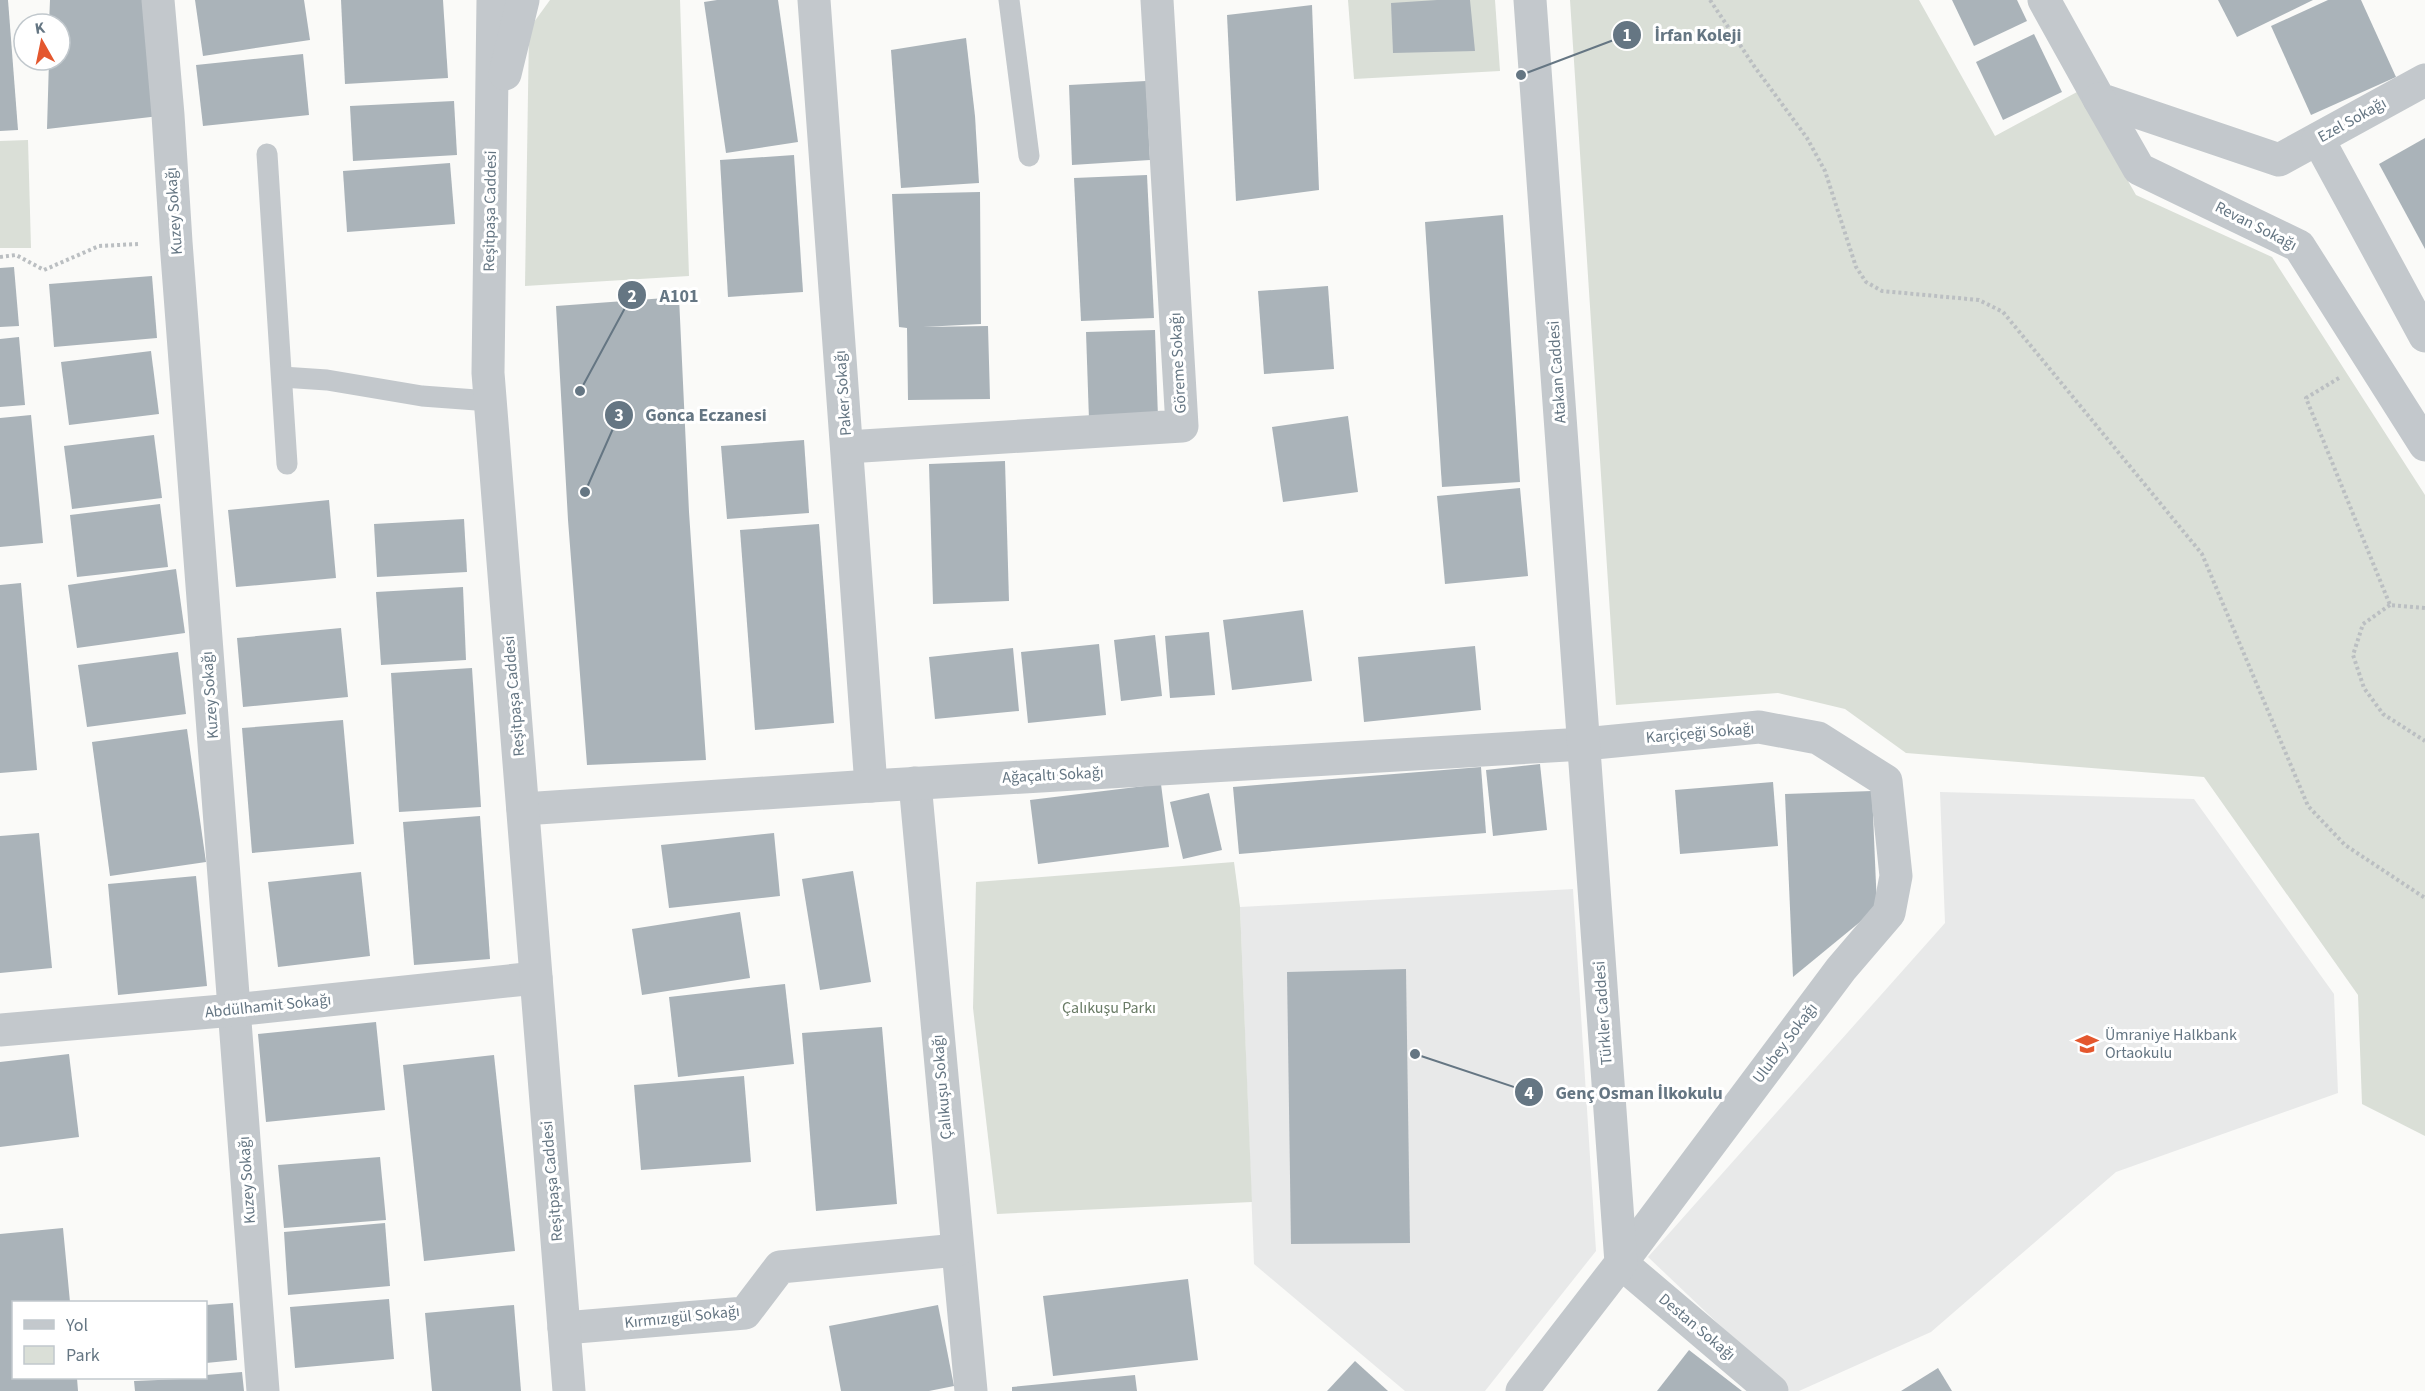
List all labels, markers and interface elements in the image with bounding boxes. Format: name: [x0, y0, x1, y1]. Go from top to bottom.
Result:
north arrow: [12, 12, 72, 72]
text: K: [33, 17, 47, 40]
callout: İrfan Koleji: [1612, 17, 1753, 53]
text: 1: [1622, 23, 1632, 48]
text: İrfan Koleji: [1655, 23, 1741, 48]
street label: Ezel Sokağı: [2314, 92, 2390, 148]
street label: Reşitpaşa Caddesi: [478, 150, 502, 272]
street label: Kuzey Sokağı: [160, 166, 188, 256]
street label: Revan Sokağı: [2211, 196, 2301, 256]
callout: A101: [617, 277, 710, 313]
text: 2: [627, 284, 637, 309]
text: A101: [659, 284, 698, 309]
street label: Göreme Sokağı: [1164, 312, 1192, 414]
street label: Atakan Caddesi: [1542, 320, 1572, 424]
street label: Paker Sokağı: [829, 349, 857, 437]
callout: Gonca Eczanesi: [604, 397, 779, 433]
text: 3: [614, 403, 624, 428]
text: Gonca Eczanesi: [645, 403, 767, 428]
street label: Reşitpaşa Caddesi: [498, 635, 530, 757]
street label: Kuzey Sokağı: [196, 650, 224, 740]
street label: Karçiçeği Sokağı: [1645, 717, 1755, 749]
street label: Ağaçaltı Sokağı: [1002, 761, 1104, 789]
street label: Türkler Caddesi: [1588, 960, 1618, 1066]
street label: Abdülhamit Sokağı: [204, 988, 332, 1024]
park label: Çalıkuşu Parkı: [1062, 997, 1156, 1019]
street label: Ulubey Sokağı: [1747, 998, 1823, 1088]
place label: Ümraniye Halkbank Ortaokulu: [2105, 1024, 2237, 1064]
school or university icon: Ümraniye Halkbank Ortaokulu: [2074, 1031, 2100, 1057]
street label: Çalıkuşu Sokağı: [926, 1034, 958, 1140]
callout: Genç Osman İlkokulu: [1514, 1074, 1735, 1110]
text: 4: [1524, 1081, 1534, 1106]
text: Genç Osman İlkokulu: [1555, 1081, 1723, 1106]
street label: Reşitpaşa Caddesi: [536, 1120, 568, 1242]
street label: Kuzey Sokağı: [233, 1135, 261, 1225]
street label: Destan Sokağı: [1654, 1288, 1740, 1366]
street label: Kırmızıgül Sokağı: [623, 1300, 741, 1334]
legend: [12, 1301, 207, 1379]
text: Yol: [65, 1313, 88, 1338]
text: Park: [66, 1343, 100, 1368]

